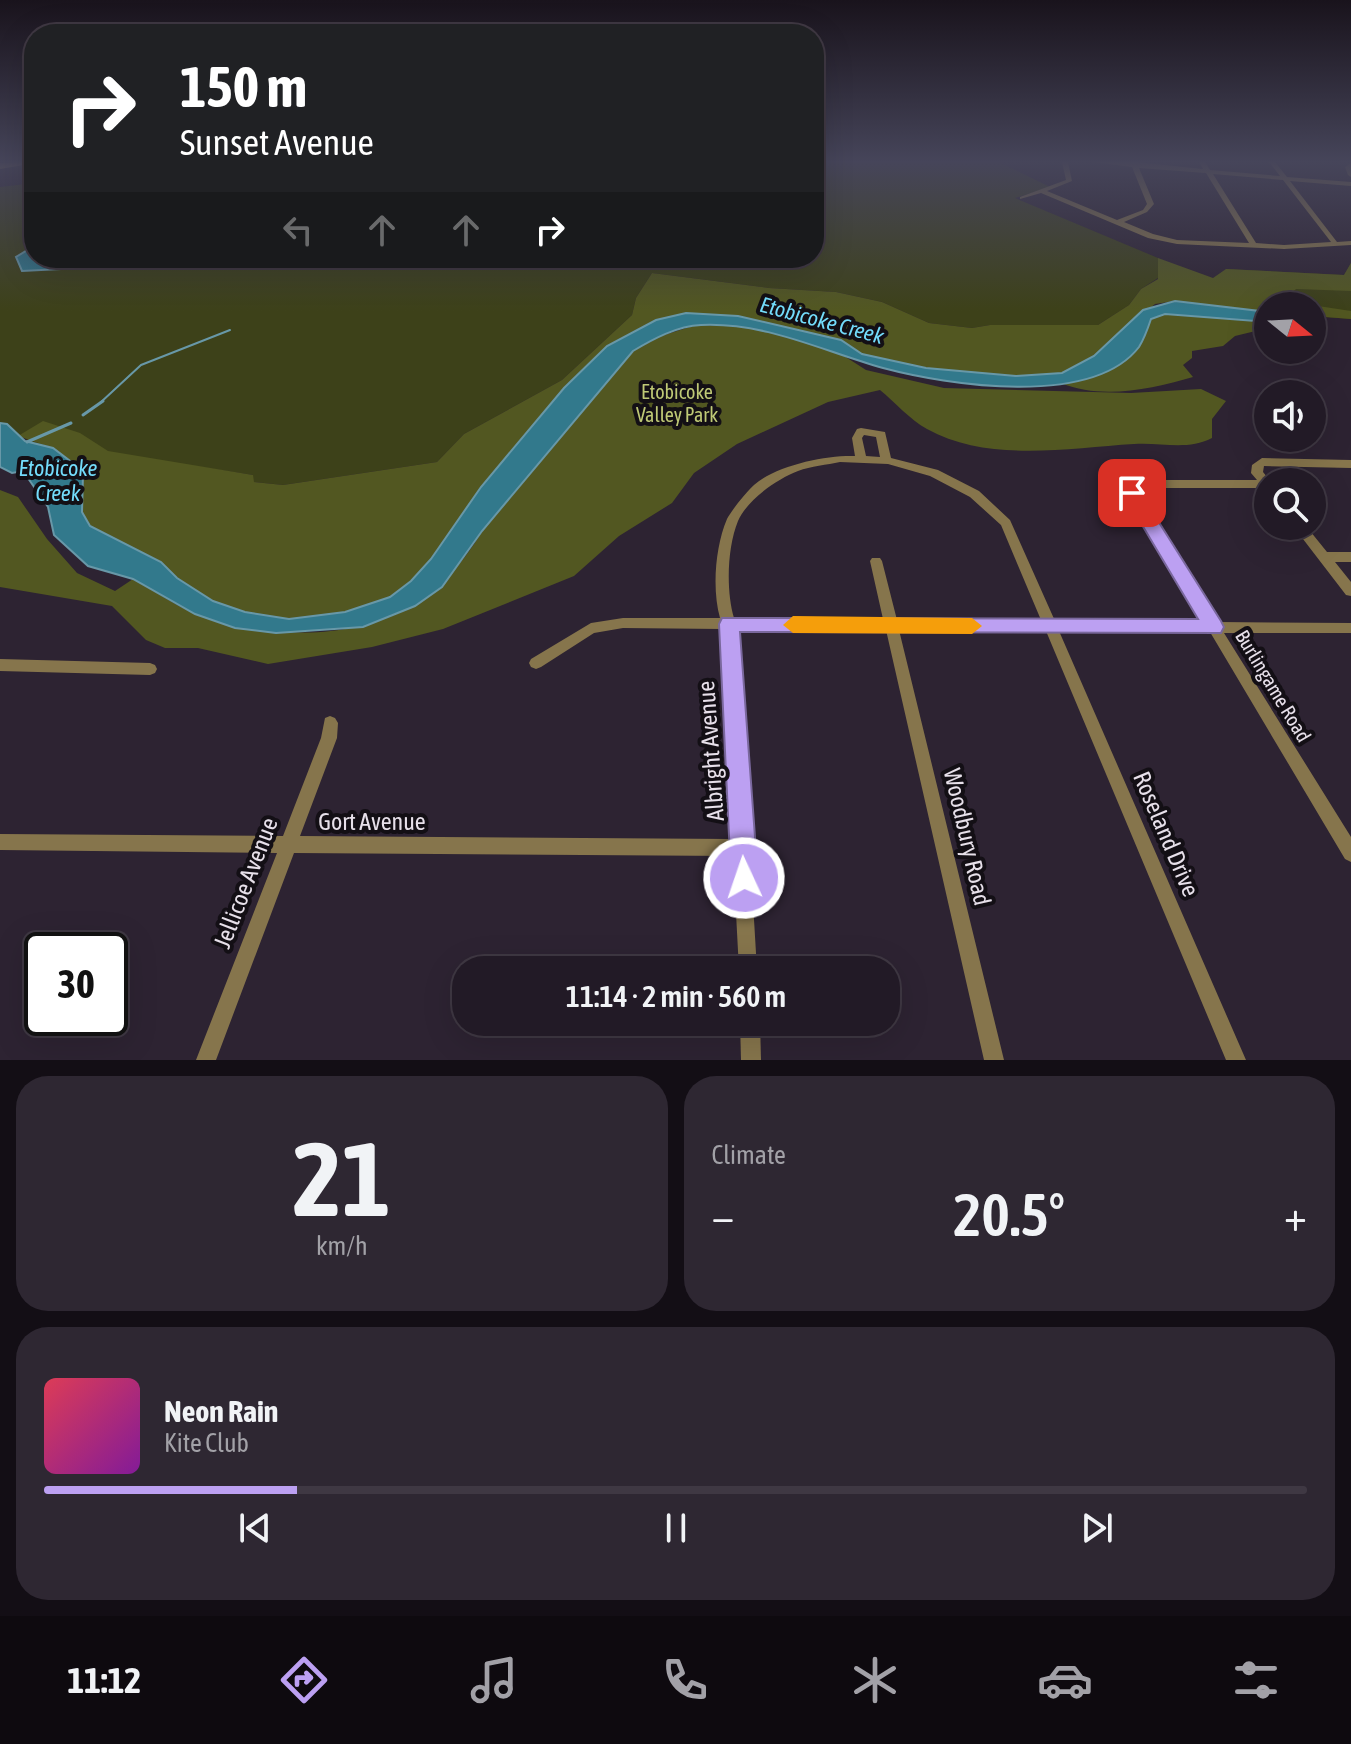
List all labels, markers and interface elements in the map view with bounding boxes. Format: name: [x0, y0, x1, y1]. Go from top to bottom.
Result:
text: 150 m: [180, 55, 307, 119]
icon: right: [48, 56, 152, 160]
text: Sunset Avenue: [180, 121, 374, 163]
icon: left: [276, 208, 320, 252]
icon: ahead: [360, 208, 404, 252]
icon: ahead: [444, 208, 488, 252]
icon: right: [528, 208, 572, 252]
water label: Etobicoke Creek: [757, 291, 887, 349]
north arrow: [1254, 292, 1326, 364]
map controls: [1254, 292, 1326, 540]
park label: Etobicoke Valley Park: [636, 380, 718, 426]
button: sound: [1254, 380, 1326, 452]
water label: Etobicoke Creek: [18, 455, 98, 506]
pin: [1098, 459, 1166, 527]
button: search: [1254, 468, 1326, 540]
icon: arrive: [1110, 471, 1154, 515]
street label: Burlingame Road: [1231, 626, 1316, 746]
street label: Albright Avenue: [692, 680, 729, 822]
street label: Woodbury Road: [939, 766, 996, 908]
street label: Roseland Drive: [1128, 767, 1205, 900]
street label: Gort Avenue: [318, 808, 426, 835]
street label: Jellicoe Avenue: [208, 814, 283, 952]
position arrow: [702, 836, 786, 920]
speed limit sign: 30: [24, 932, 128, 1036]
text: 11:14 · 2 min · 560 m: [566, 979, 786, 1013]
text: 21: [293, 1119, 391, 1238]
text: Climate: [712, 1140, 786, 1170]
text: 20.5°: [953, 1180, 1065, 1249]
text: −: [712, 1190, 734, 1240]
text: +: [1284, 1190, 1307, 1240]
text: km/h: [316, 1231, 368, 1261]
text: Neon Rain: [164, 1394, 278, 1428]
text: Kite Club: [164, 1428, 249, 1458]
icon: previous: [233, 1506, 277, 1550]
icon: pause: [654, 1506, 698, 1550]
icon: next: [1075, 1506, 1119, 1550]
icon: directions: [276, 1652, 332, 1708]
icon: music: [466, 1652, 522, 1708]
icon: phone: [657, 1652, 713, 1708]
icon: climate: [847, 1652, 903, 1708]
icon: car: [1037, 1652, 1093, 1708]
icon: filters: [1228, 1652, 1284, 1708]
text: 11:12: [67, 1659, 141, 1701]

